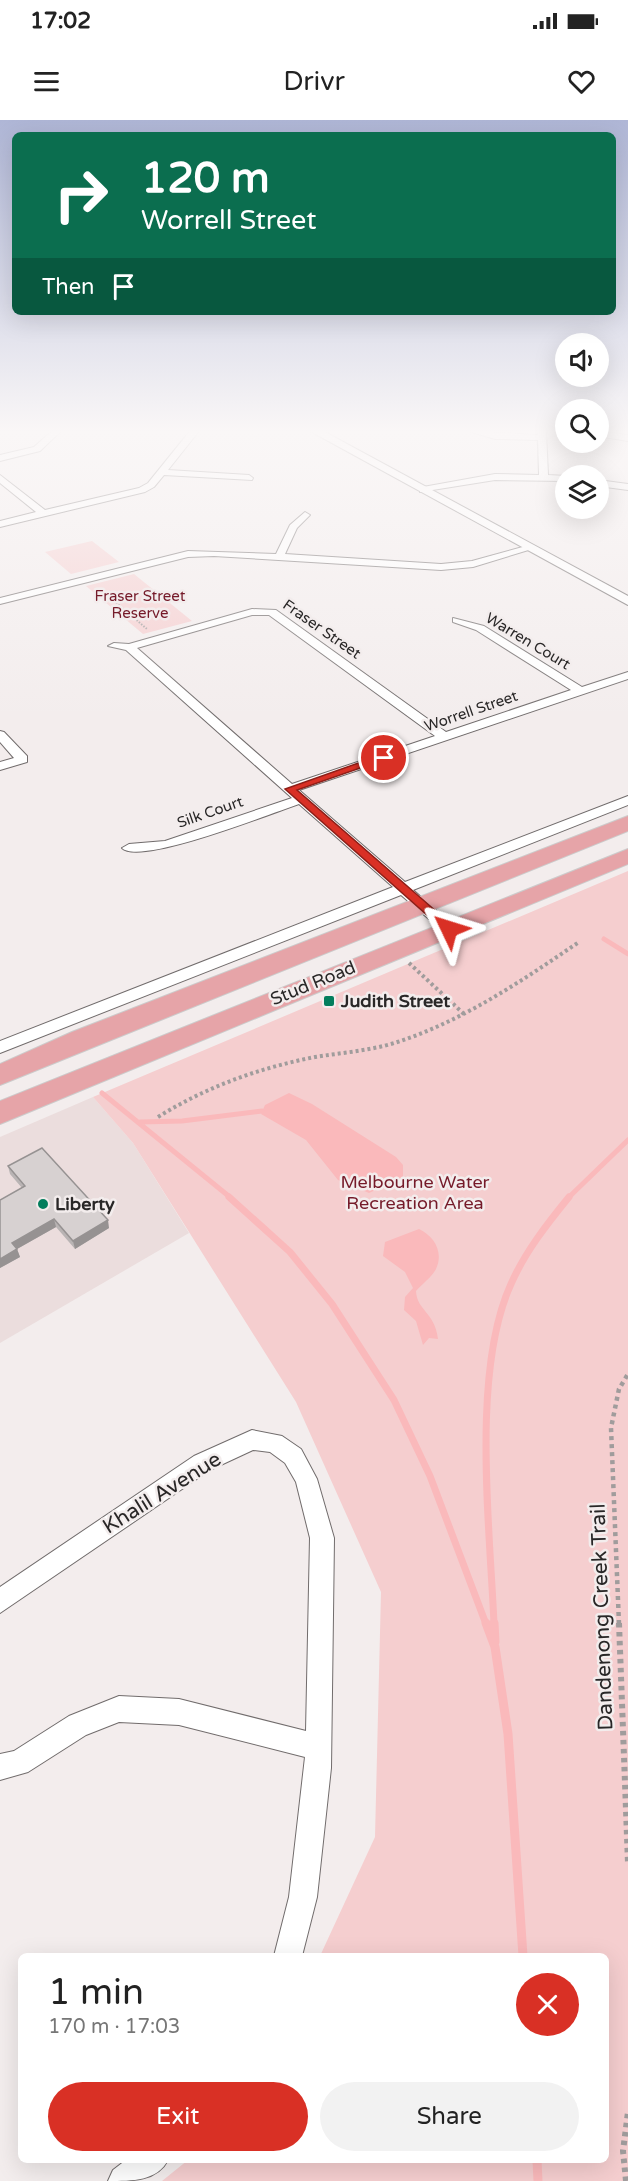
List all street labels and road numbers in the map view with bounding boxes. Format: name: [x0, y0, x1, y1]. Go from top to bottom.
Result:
street label: Fraser Street: [280, 595, 365, 663]
street label: Warren Court: [482, 609, 574, 673]
street label: Worrell Street: [422, 687, 520, 735]
street label: Silk Court: [175, 792, 246, 832]
street label: Stud Road: [267, 956, 359, 1010]
street label: Khalil Avenue: [98, 1447, 226, 1539]
street label: Dandenong Creek Trail: [586, 1503, 618, 1731]

